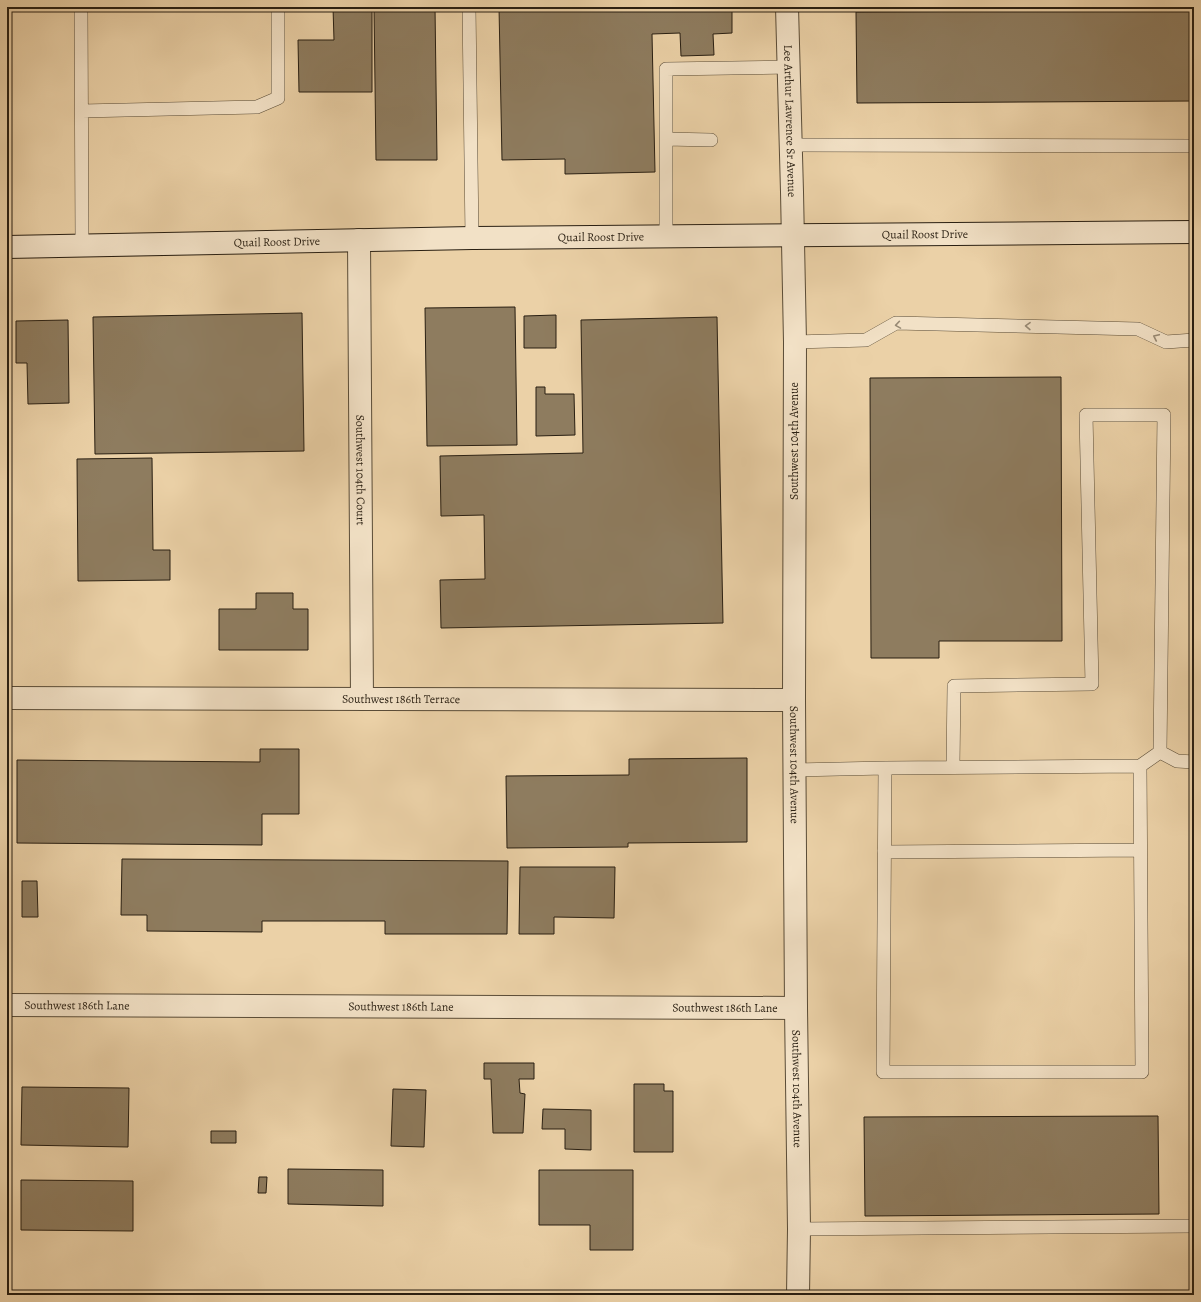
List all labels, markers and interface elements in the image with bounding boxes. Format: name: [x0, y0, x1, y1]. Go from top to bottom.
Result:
street label: Lee Arthur Lawrence Sr Avenue: [780, 44, 800, 197]
street label: Quail Roost Drive: [882, 226, 968, 243]
street label: Quail Roost Drive: [558, 229, 644, 245]
street label: Quail Roost Drive: [234, 233, 320, 251]
one-way arrow: [895, 320, 902, 328]
one-way arrow: [1025, 322, 1031, 331]
one-way arrow: [1153, 334, 1160, 342]
street label: Southwest 104th Avenue: [786, 382, 802, 500]
street label: Southwest 104th Court: [352, 415, 369, 525]
street label: Southwest 186th Terrace: [342, 691, 460, 707]
street label: Southwest 104th Avenue: [786, 706, 803, 824]
street label: Southwest 186th Lane: [24, 997, 130, 1013]
street label: Southwest 186th Lane: [348, 998, 454, 1015]
street label: Southwest 186th Lane: [672, 1000, 778, 1016]
street label: Southwest 104th Avenue: [788, 1030, 806, 1148]

